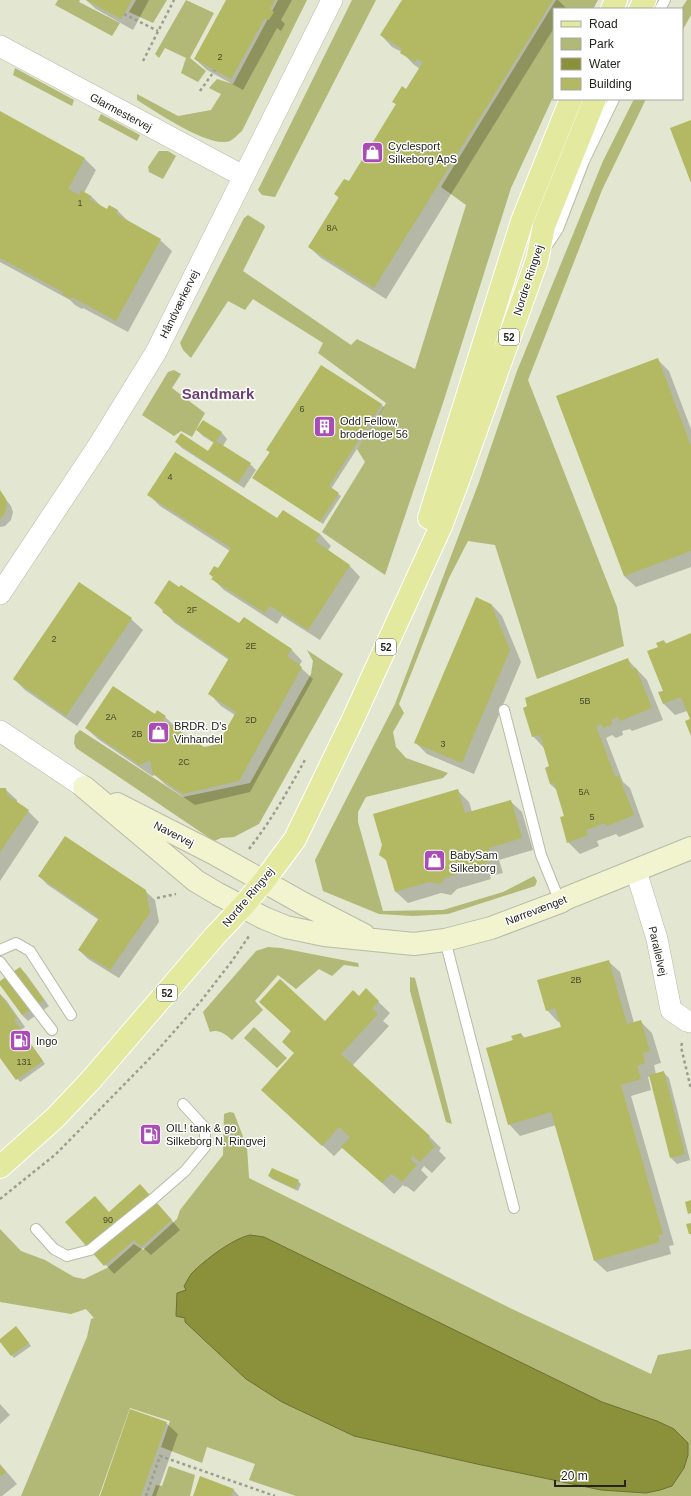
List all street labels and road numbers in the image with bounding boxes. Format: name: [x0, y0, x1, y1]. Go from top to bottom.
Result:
street label: Glarmestervej: [88, 91, 154, 133]
street label: Nordre Ringvej: [511, 243, 545, 317]
street label: Håndværkervej: [157, 268, 201, 340]
road number: 52: [499, 329, 519, 345]
road number: 52: [376, 639, 396, 655]
street label: Navervej: [152, 819, 196, 849]
street label: Nordre Ringvej: [220, 865, 276, 929]
street label: Nørrevænget: [504, 893, 568, 927]
street label: Parallelvej: [646, 925, 670, 977]
road number: 52: [157, 985, 177, 1001]

